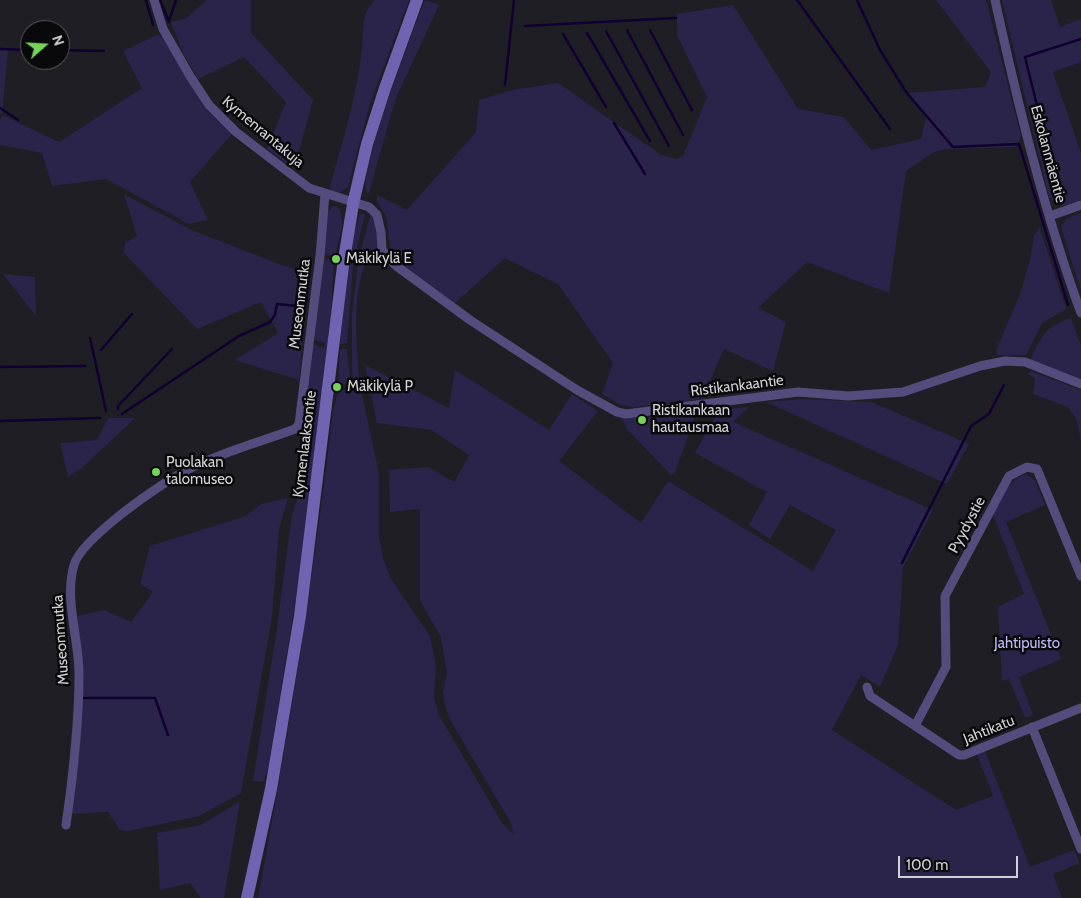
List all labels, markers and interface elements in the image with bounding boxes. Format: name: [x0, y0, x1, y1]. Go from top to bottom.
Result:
north arrow: [20, 20, 70, 70]
text: N: [48, 33, 68, 48]
street label: Kymenrantakuja: [218, 92, 308, 172]
street label: Eskolanmäentie: [1026, 103, 1070, 205]
place label: Mäkikylä E: [346, 250, 412, 268]
marker: Mäkikylä E: [330, 253, 342, 265]
street label: Museonmutka: [286, 258, 314, 350]
street label: Ristikankaantie: [689, 371, 785, 401]
place label: Mäkikylä P: [347, 378, 413, 396]
marker: Mäkikylä P: [331, 381, 343, 393]
street label: Kymenlaaksontie: [290, 389, 320, 499]
place label: Ristikankaan hautausmaa: [652, 402, 730, 437]
marker: Ristikankaan hautausmaa: [636, 414, 648, 426]
place label: Puolakan talomuseo: [166, 454, 233, 489]
marker: Puolakan talomuseo: [150, 466, 162, 478]
street label: Pyydystie: [945, 494, 989, 556]
street label: Museonmutka: [49, 594, 73, 686]
park label: Jahtipuisto: [994, 635, 1060, 653]
street label: Jahtikatu: [961, 712, 1017, 748]
scale bar: [901, 846, 1021, 878]
text: 100 m: [906, 856, 948, 874]

